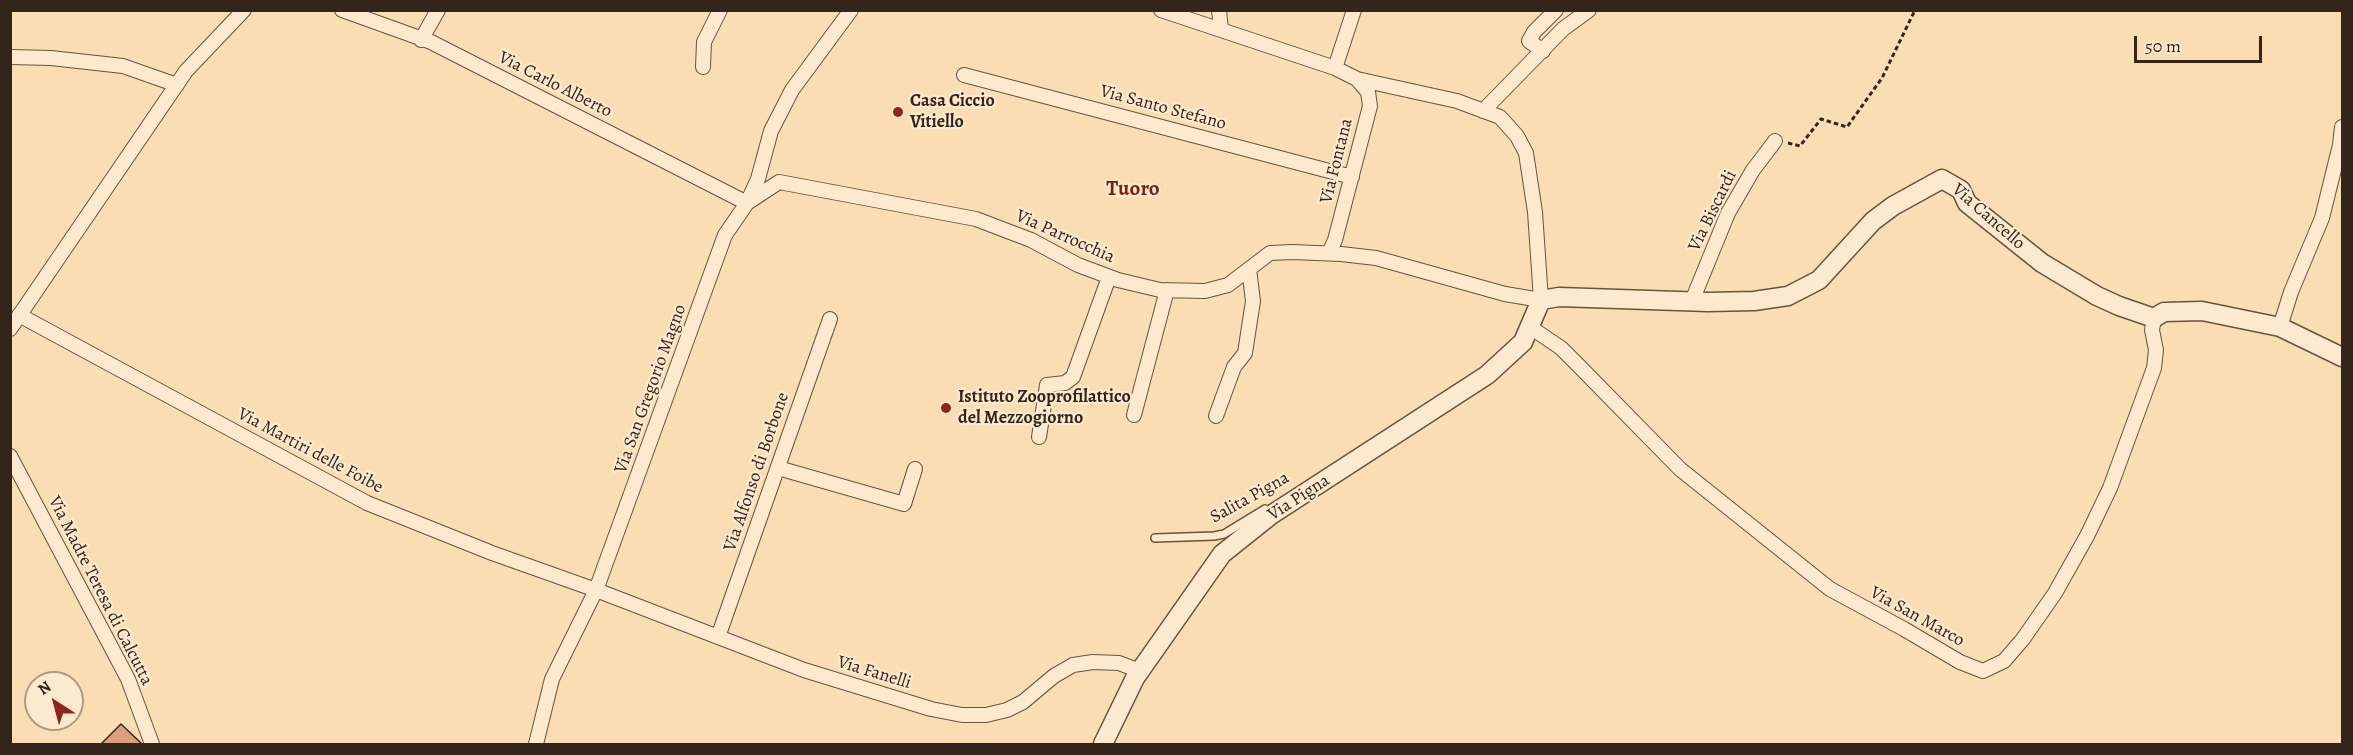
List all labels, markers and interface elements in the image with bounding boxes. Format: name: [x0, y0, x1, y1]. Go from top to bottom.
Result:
scale bar: [2137, 24, 2264, 62]
text: 50 m: [2145, 34, 2181, 58]
street label: Via Carlo Alberto: [495, 47, 615, 123]
street label: Via Santo Stefano: [1098, 81, 1228, 135]
place label: Casa Ciccio Vitiello: [910, 91, 995, 134]
marker: Casa Ciccio Vitiello: [891, 105, 905, 119]
street label: Via Fontana: [1316, 116, 1358, 206]
street label: Via Biscardi: [1684, 167, 1742, 255]
district label: Tuoro: [1106, 177, 1160, 203]
street label: Via Cancello: [1947, 179, 2029, 255]
street label: Via Parrocchia: [1012, 206, 1118, 268]
street label: Via San Gregorio Magno: [610, 302, 692, 476]
place label: Istituto Zooprofilattico del Mezzogiorno: [958, 387, 1131, 430]
street label: Via Alfonso di Borbone: [720, 390, 794, 554]
marker: Istituto Zooprofilattico del Mezzogiorno: [939, 401, 953, 415]
street label: Via Martiri delle Foibe: [233, 403, 387, 499]
street label: Salita Pigna: [1207, 467, 1293, 529]
street label: Via Pigna: [1264, 470, 1334, 526]
street label: Via Madre Teresa di Calcutta: [43, 493, 157, 689]
street label: Via San Marco: [1866, 582, 1968, 652]
street label: Via Fanelli: [835, 652, 913, 694]
north arrow: [24, 671, 84, 731]
text: N: [33, 676, 56, 700]

